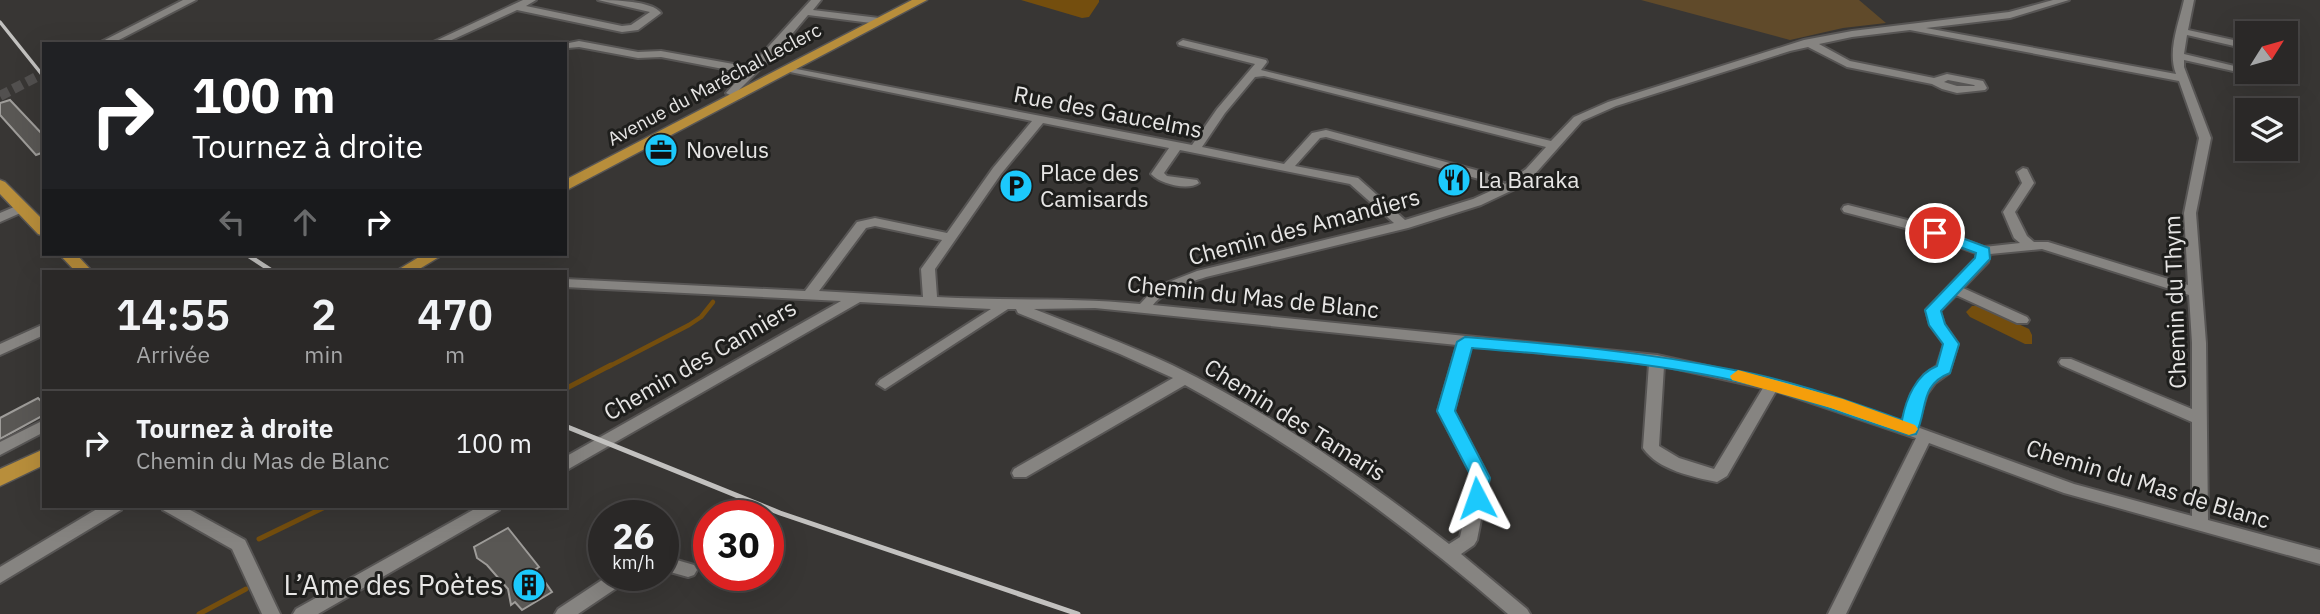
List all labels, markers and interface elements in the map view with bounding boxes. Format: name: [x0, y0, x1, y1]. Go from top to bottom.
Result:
street label: Avenue du Maréchal Leclerc: [603, 17, 825, 151]
north arrow: [2235, 21, 2298, 84]
map controls: [2235, 21, 2298, 161]
text: 100 m: [192, 63, 336, 126]
icon: right: [77, 70, 168, 161]
street label: Rue des Gaucelms: [1011, 78, 1205, 144]
button: layers: [2235, 98, 2298, 161]
text: Tournez à droite: [192, 125, 423, 167]
office icon: Novelus: [642, 131, 680, 169]
place label: Novelus: [686, 134, 769, 164]
place label: Place des Camisards: [1040, 157, 1149, 213]
restaurant icon: La Baraka: [1435, 161, 1473, 199]
place label: La Baraka: [1478, 164, 1579, 194]
parking icon: Place des Camisards: [997, 167, 1035, 205]
street label: Chemin des Amandiers: [1185, 181, 1423, 271]
icon: left: [213, 203, 251, 241]
icon: ahead: [286, 203, 324, 241]
icon: right: [359, 203, 397, 241]
pin: [1905, 203, 1965, 263]
icon: arrive: [1916, 214, 1954, 252]
street label: Chemin du Thym: [2156, 215, 2192, 389]
street label: Chemin du Mas de Blanc: [1126, 268, 1381, 324]
text: 14:55: [116, 287, 230, 342]
text: 2: [311, 287, 336, 342]
text: 470: [417, 287, 493, 342]
street label: Chemin des Canniers: [598, 292, 801, 427]
text: Arrivée: [136, 339, 210, 369]
text: min: [304, 339, 343, 369]
text: m: [445, 339, 465, 369]
street label: Chemin des Tamaris: [1199, 351, 1392, 487]
text: Tournez à droite: [136, 411, 333, 445]
icon: right: [77, 424, 115, 462]
text: 100 m: [456, 426, 532, 460]
street label: Chemin du Mas de Blanc: [2023, 432, 2274, 534]
text: Chemin du Mas de Blanc: [136, 445, 389, 475]
position arrow: [1440, 461, 1514, 535]
speed limit sign: 30: [693, 500, 784, 591]
text: 26: [612, 513, 655, 559]
text: km/h: [612, 551, 655, 574]
place label: L’Ame des Poètes: [284, 566, 504, 603]
building icon: L’Ame des Poètes: [510, 566, 548, 604]

